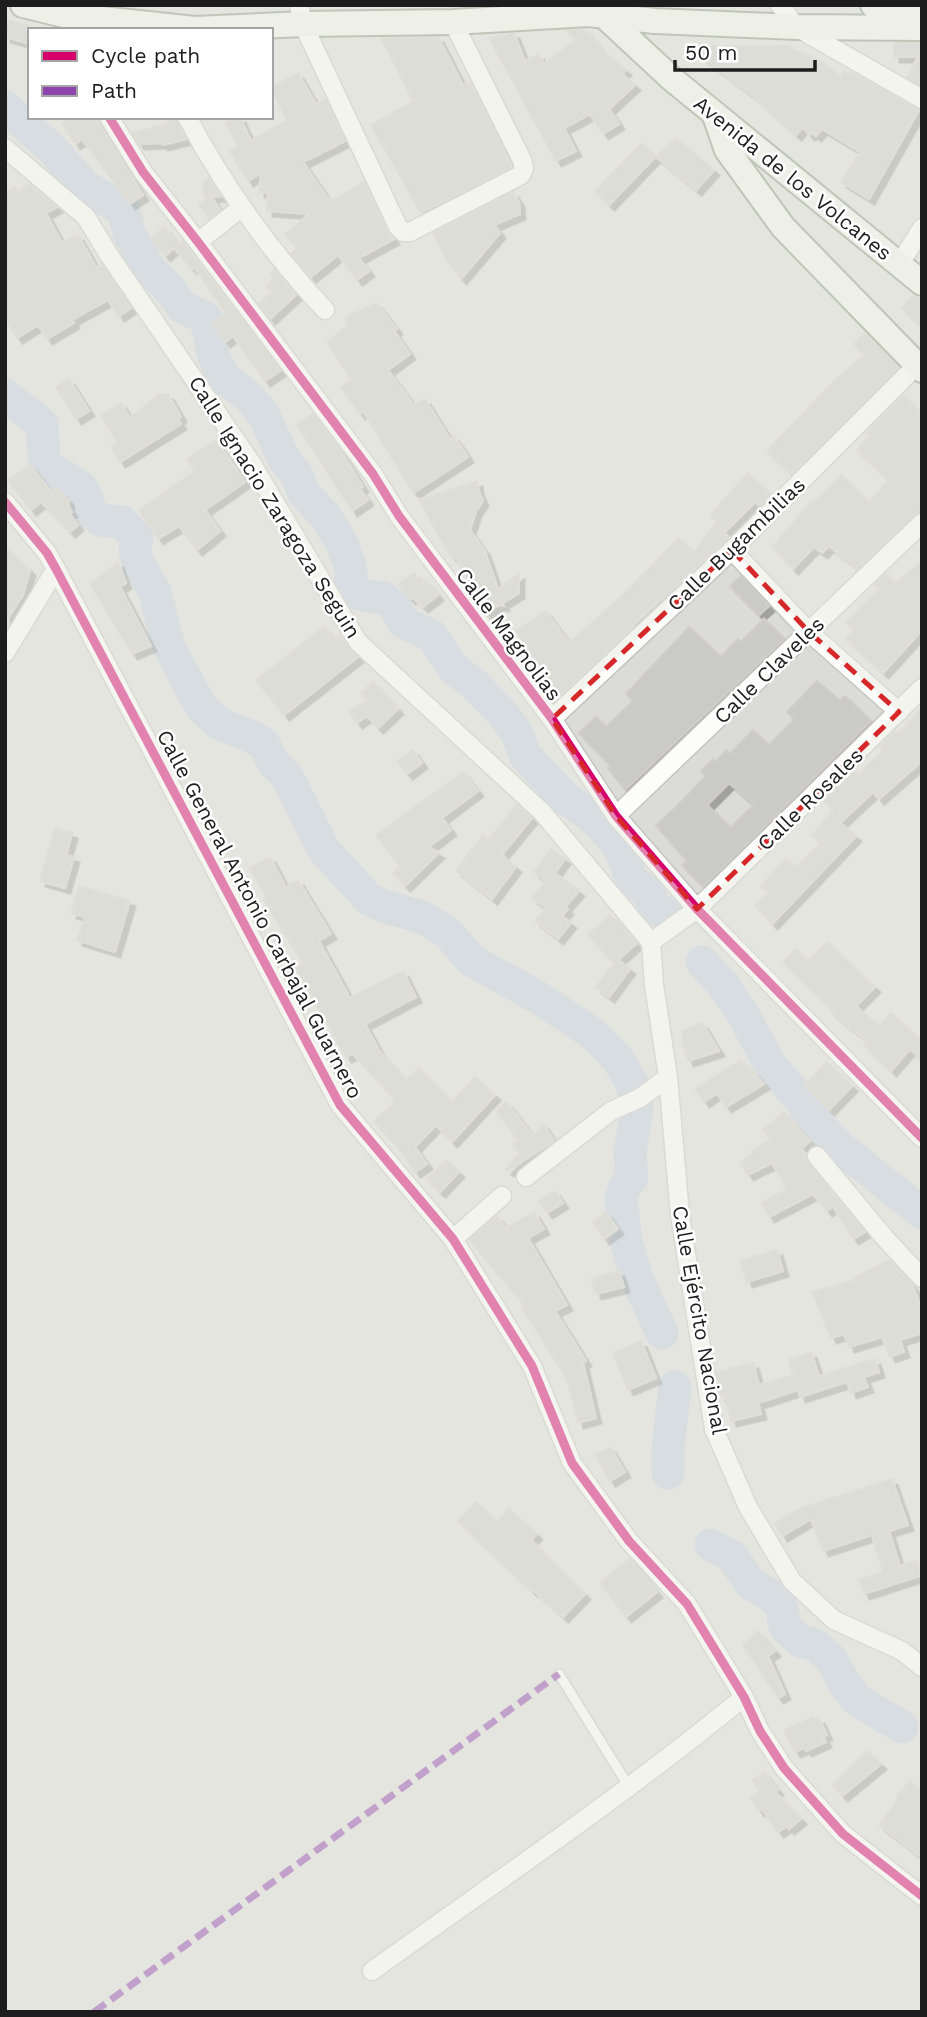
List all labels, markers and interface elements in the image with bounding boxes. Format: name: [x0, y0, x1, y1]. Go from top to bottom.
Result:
legend: [28, 28, 273, 119]
scale bar: [675, 28, 815, 72]
text: 50 m: [685, 40, 737, 65]
text: Cycle path: [91, 43, 200, 68]
text: Path: [91, 78, 137, 103]
street label: Avenida de los Volcanes: [689, 91, 897, 265]
street label: Calle Ignacio Zaragoza Seguin: [184, 371, 366, 643]
street label: Calle Bugambilias: [662, 472, 810, 616]
street label: Calle Magnolias: [451, 563, 567, 705]
street label: Calle Claveles: [709, 611, 829, 729]
street label: Calle General Antonio Carbajal Guarnero: [152, 725, 368, 1103]
street label: Calle Rosales: [752, 742, 868, 856]
street label: Calle Ejército Nacional: [668, 1204, 733, 1437]

